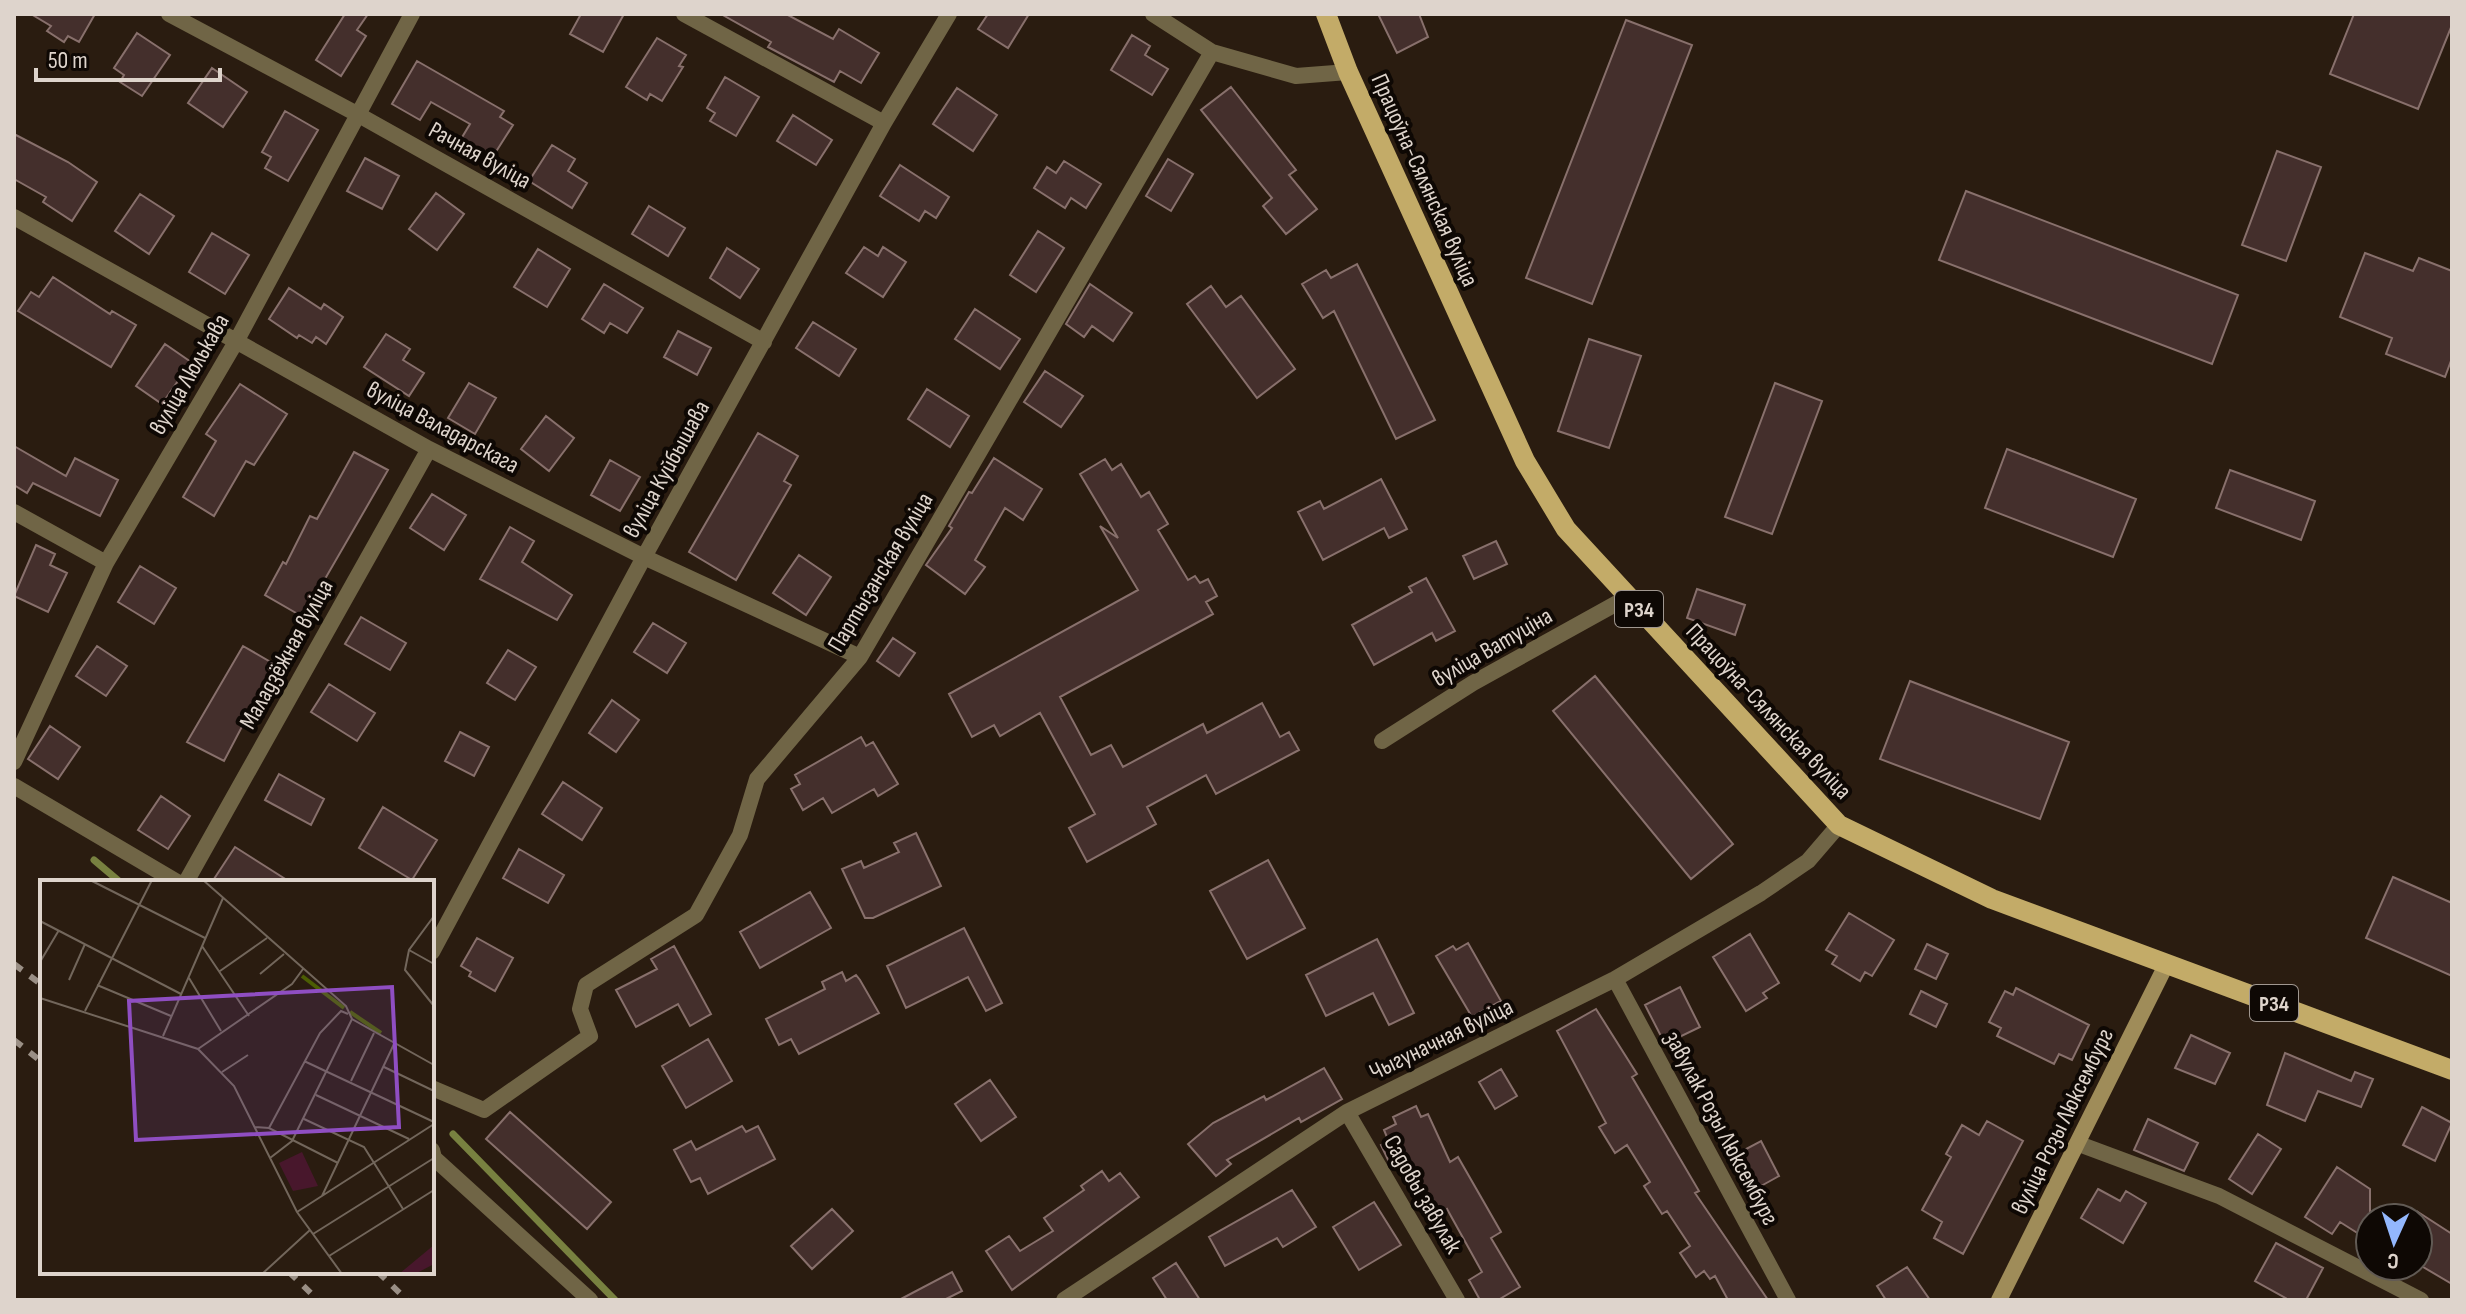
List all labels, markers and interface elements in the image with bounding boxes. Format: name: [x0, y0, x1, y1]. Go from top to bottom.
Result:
scale bar: [36, 32, 220, 82]
text: 50 m: [48, 46, 88, 75]
street label: Працоўна-Сялянская вуліца: [1365, 69, 1485, 291]
street label: Рачная вуліца: [423, 115, 536, 195]
street label: вуліца Люлькава: [143, 309, 236, 440]
street label: вуліца Валадарскага: [362, 375, 524, 480]
street label: вуліца Куйбышава: [617, 396, 716, 543]
street label: Партызанская вуліца: [821, 487, 939, 657]
street label: Маладзёжная вуліца: [233, 574, 340, 734]
road number: Р34: [1615, 591, 1663, 627]
street label: вуліца Ватуціна: [1427, 601, 1557, 693]
street label: Працоўна-Сялянская вуліца: [1680, 617, 1858, 805]
inset map: [40, 880, 434, 1274]
road number: Р34: [2250, 985, 2298, 1021]
street label: Чыгуначная вуліца: [1365, 992, 1518, 1087]
street label: вуліца Розы Люксембург: [2005, 1024, 2120, 1219]
street label: завулак Розы Люксембург: [1658, 1026, 1785, 1230]
street label: Садовы завулак: [1377, 1130, 1469, 1259]
north arrow: [2354, 1202, 2434, 1282]
text: С: [2387, 1247, 2399, 1274]

